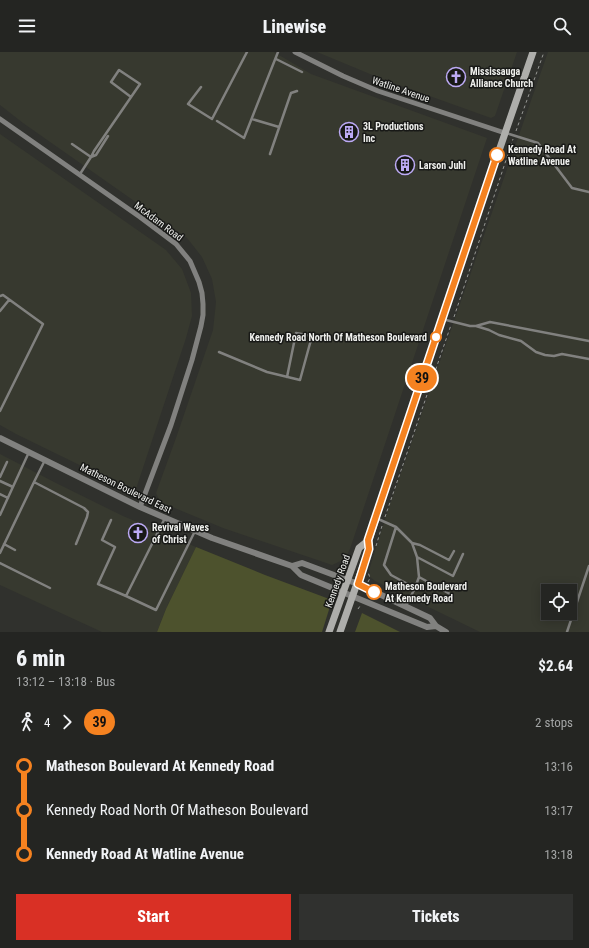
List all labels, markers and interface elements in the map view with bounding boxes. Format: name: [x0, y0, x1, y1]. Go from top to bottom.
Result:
icon: menu: [16, 15, 38, 37]
icon: search: [551, 15, 573, 37]
text: Linewise: [263, 16, 326, 37]
church icon: Mississauga Alliance Church: [445, 66, 467, 88]
place label: Mississauga Alliance Church: [470, 66, 533, 89]
street label: Watline Avenue: [370, 74, 431, 105]
building icon: 3L Productions Inc: [338, 121, 360, 143]
place label: 3L Productions Inc: [363, 121, 424, 144]
place label: Kennedy Road At Watline Avenue: [508, 144, 576, 167]
marker: Kennedy Road At Watline Avenue: [489, 147, 505, 163]
building icon: Larson Juhl: [394, 154, 416, 176]
place label: Larson Juhl: [419, 160, 466, 171]
street label: McAdam Road: [132, 200, 185, 243]
marker: Kennedy Road North Of Matheson Boulevard: [430, 331, 442, 343]
place label: Kennedy Road North Of Matheson Boulevard: [250, 332, 427, 343]
line badge: 39: [404, 365, 440, 391]
text: 39: [415, 370, 429, 386]
street label: Matheson Boulevard East: [78, 462, 173, 515]
church icon: Revival Waves of Christ: [127, 522, 149, 544]
place label: Revival Waves of Christ: [152, 522, 209, 545]
street label: Kennedy Road: [323, 553, 352, 609]
place label: Matheson Boulevard At Kennedy Road: [385, 581, 467, 604]
marker: Matheson Boulevard At Kennedy Road: [366, 584, 382, 600]
map controls: [541, 584, 577, 620]
button: locate: [541, 584, 577, 620]
text: 6 min: [16, 646, 65, 671]
text: $2.64: [538, 657, 573, 675]
text: 13:12 – 13:18 · Bus: [16, 674, 115, 689]
icon: walk: [16, 711, 38, 733]
icon: forward: [56, 711, 78, 733]
text: 39: [92, 714, 107, 730]
text: 4: [44, 715, 50, 730]
text: 2 stops: [535, 715, 573, 730]
text: Matheson Boulevard At Kennedy Road: [46, 757, 274, 775]
text: 13:16: [544, 759, 573, 774]
text: Kennedy Road North Of Matheson Boulevard: [46, 801, 308, 819]
text: 13:17: [544, 803, 573, 818]
text: Kennedy Road At Watline Avenue: [46, 845, 244, 863]
text: 13:18: [544, 847, 573, 862]
button: Start: [16, 894, 291, 940]
button: Tickets: [299, 894, 573, 940]

